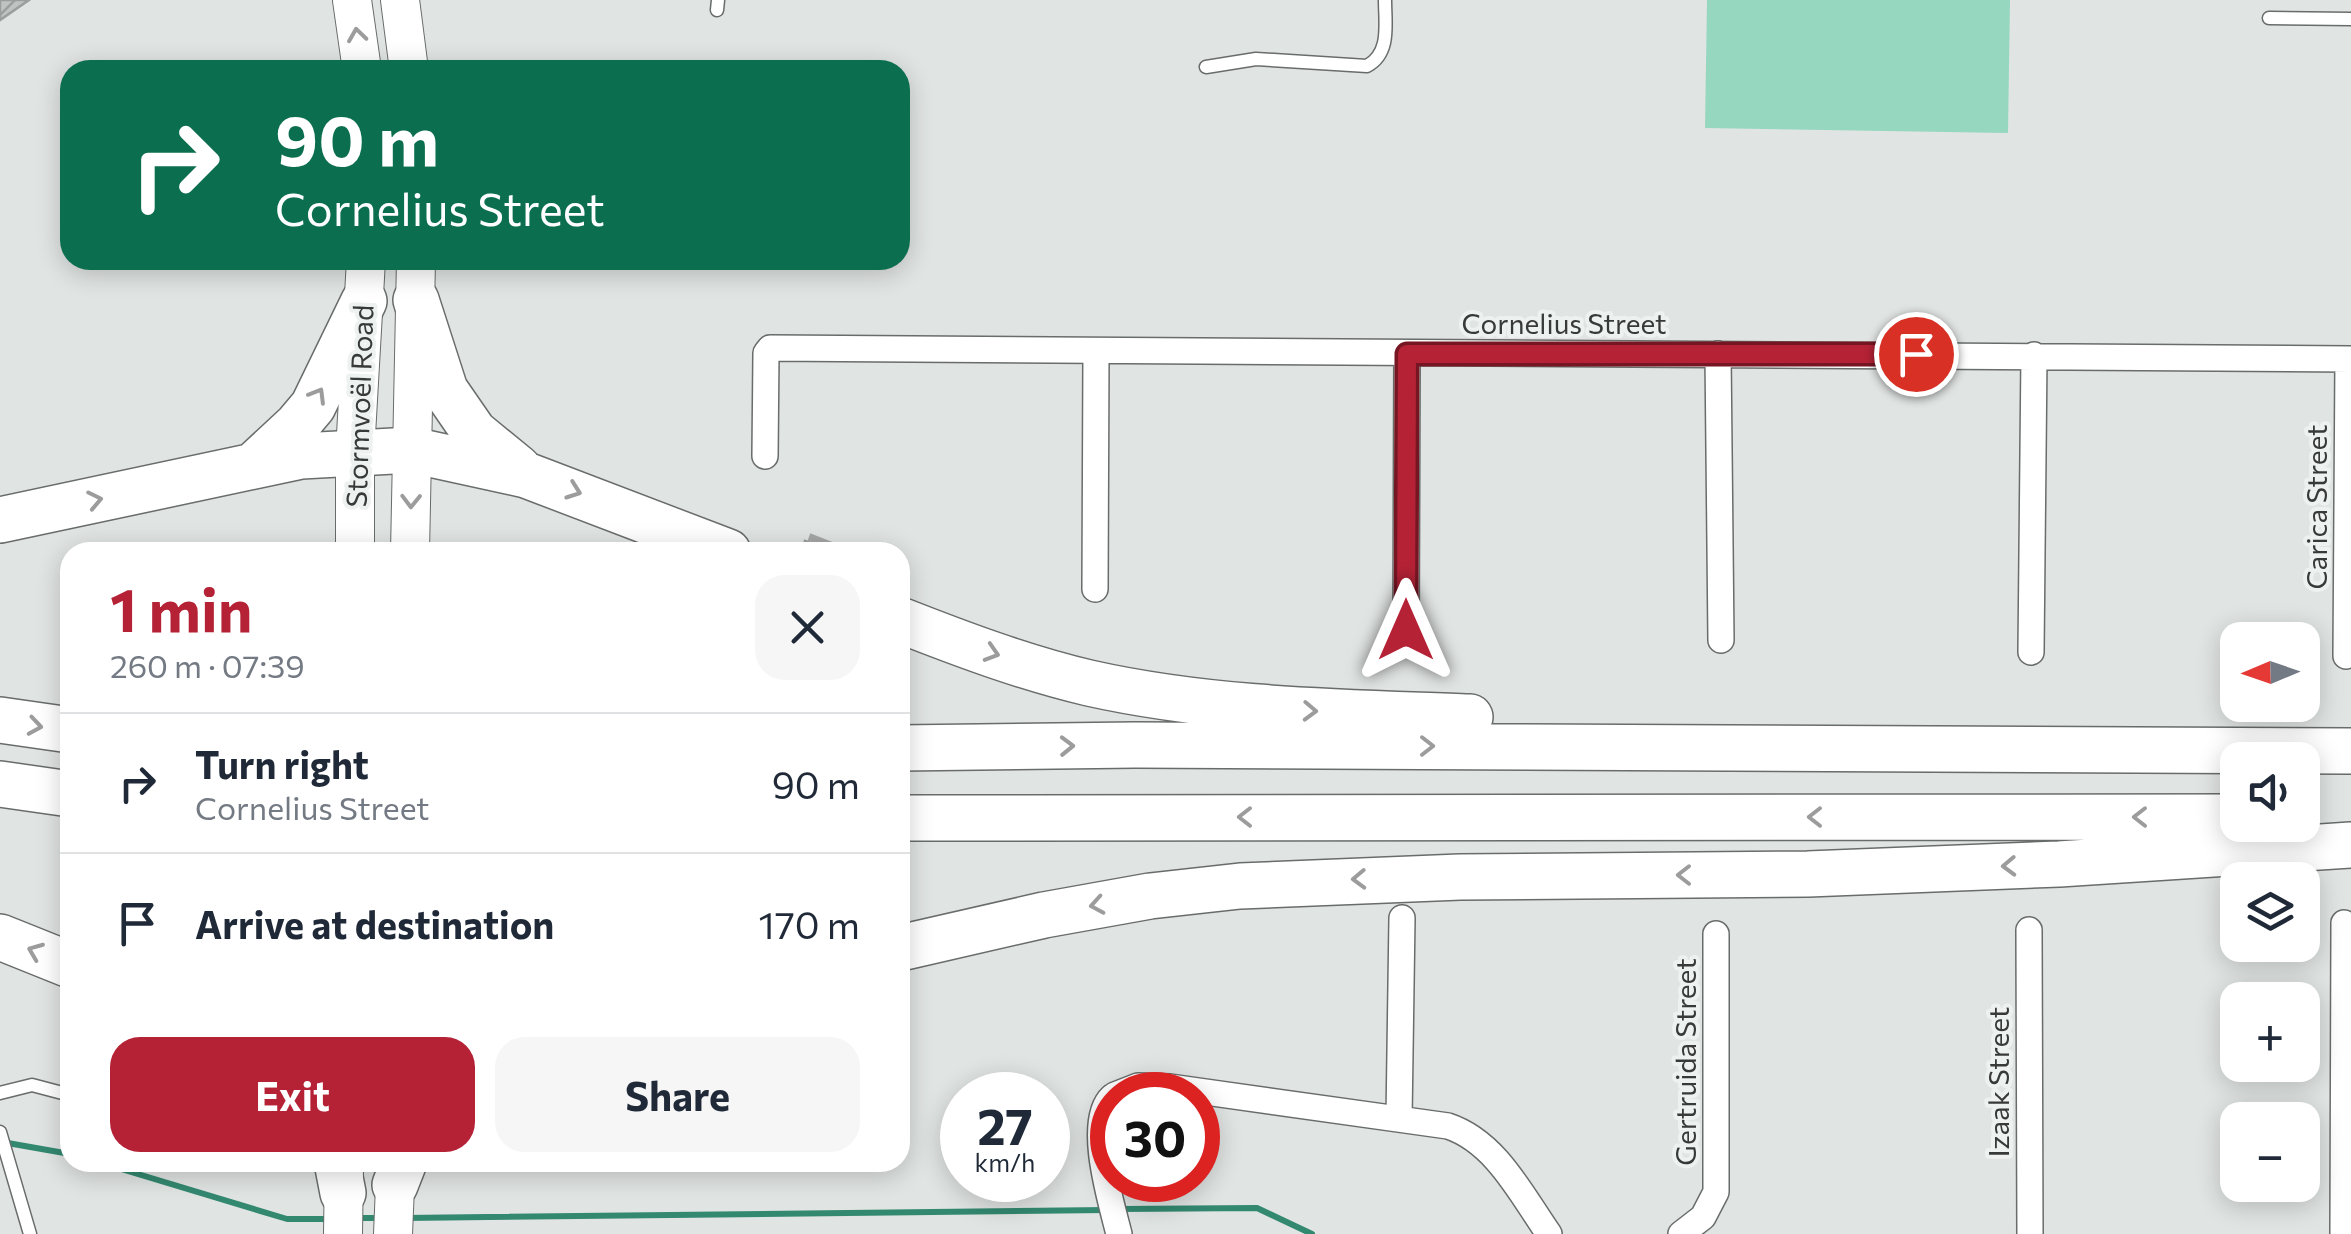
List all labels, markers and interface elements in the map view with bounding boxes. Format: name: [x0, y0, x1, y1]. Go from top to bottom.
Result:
one-way arrow: [348, 27, 369, 43]
text: 90 m: [275, 95, 439, 180]
icon: right: [110, 100, 240, 230]
text: Cornelius Street: [275, 180, 605, 235]
street label: Stormvoël Road: [338, 304, 380, 508]
street label: Cornelius Street: [1461, 306, 1667, 340]
pin: [1874, 312, 1959, 397]
icon: arrive: [1889, 327, 1944, 382]
one-way arrow: [306, 388, 325, 406]
street label: Carica Street: [2299, 424, 2333, 590]
one-way arrow: [565, 479, 582, 500]
one-way arrow: [87, 491, 104, 512]
one-way arrow: [401, 494, 422, 510]
text: 1 min: [110, 571, 252, 644]
button: close: [755, 575, 860, 680]
position arrow: [1354, 578, 1458, 682]
north arrow: [2220, 622, 2320, 722]
map controls: [2220, 622, 2320, 1202]
one-way arrow: [982, 641, 999, 661]
text: 260 m · 07:39: [110, 645, 305, 685]
one-way arrow: [1303, 700, 1319, 721]
one-way arrow: [27, 715, 43, 736]
one-way arrow: [1060, 735, 1076, 756]
one-way arrow: [1420, 735, 1436, 757]
text: Turn right: [195, 740, 369, 787]
button: sound: [2220, 742, 2320, 842]
icon: right: [110, 756, 165, 811]
text: 90 m: [772, 760, 860, 807]
text: Cornelius Street: [195, 787, 429, 827]
one-way arrow: [1237, 806, 1252, 828]
one-way arrow: [1807, 806, 1822, 828]
one-way arrow: [2132, 806, 2148, 828]
one-way arrow: [2001, 855, 2017, 876]
button: layers: [2220, 862, 2320, 962]
one-way arrow: [1676, 864, 1692, 885]
one-way arrow: [1351, 868, 1367, 889]
one-way arrow: [1089, 894, 1105, 915]
icon: arrive: [110, 896, 165, 951]
text: Arrive at destination: [195, 900, 554, 947]
text: 170 m: [759, 900, 860, 947]
one-way arrow: [27, 942, 45, 962]
street label: Gertruida Street: [1668, 958, 1702, 1166]
button: +: [2220, 982, 2320, 1082]
street label: Izaak Street: [1981, 1007, 2015, 1157]
button: Exit: [110, 1037, 475, 1152]
button: Share: [495, 1037, 860, 1152]
speed limit sign: 30: [1090, 1072, 1220, 1202]
text: 27: [977, 1094, 1033, 1155]
button: −: [2220, 1102, 2320, 1202]
text: km/h: [975, 1147, 1035, 1177]

